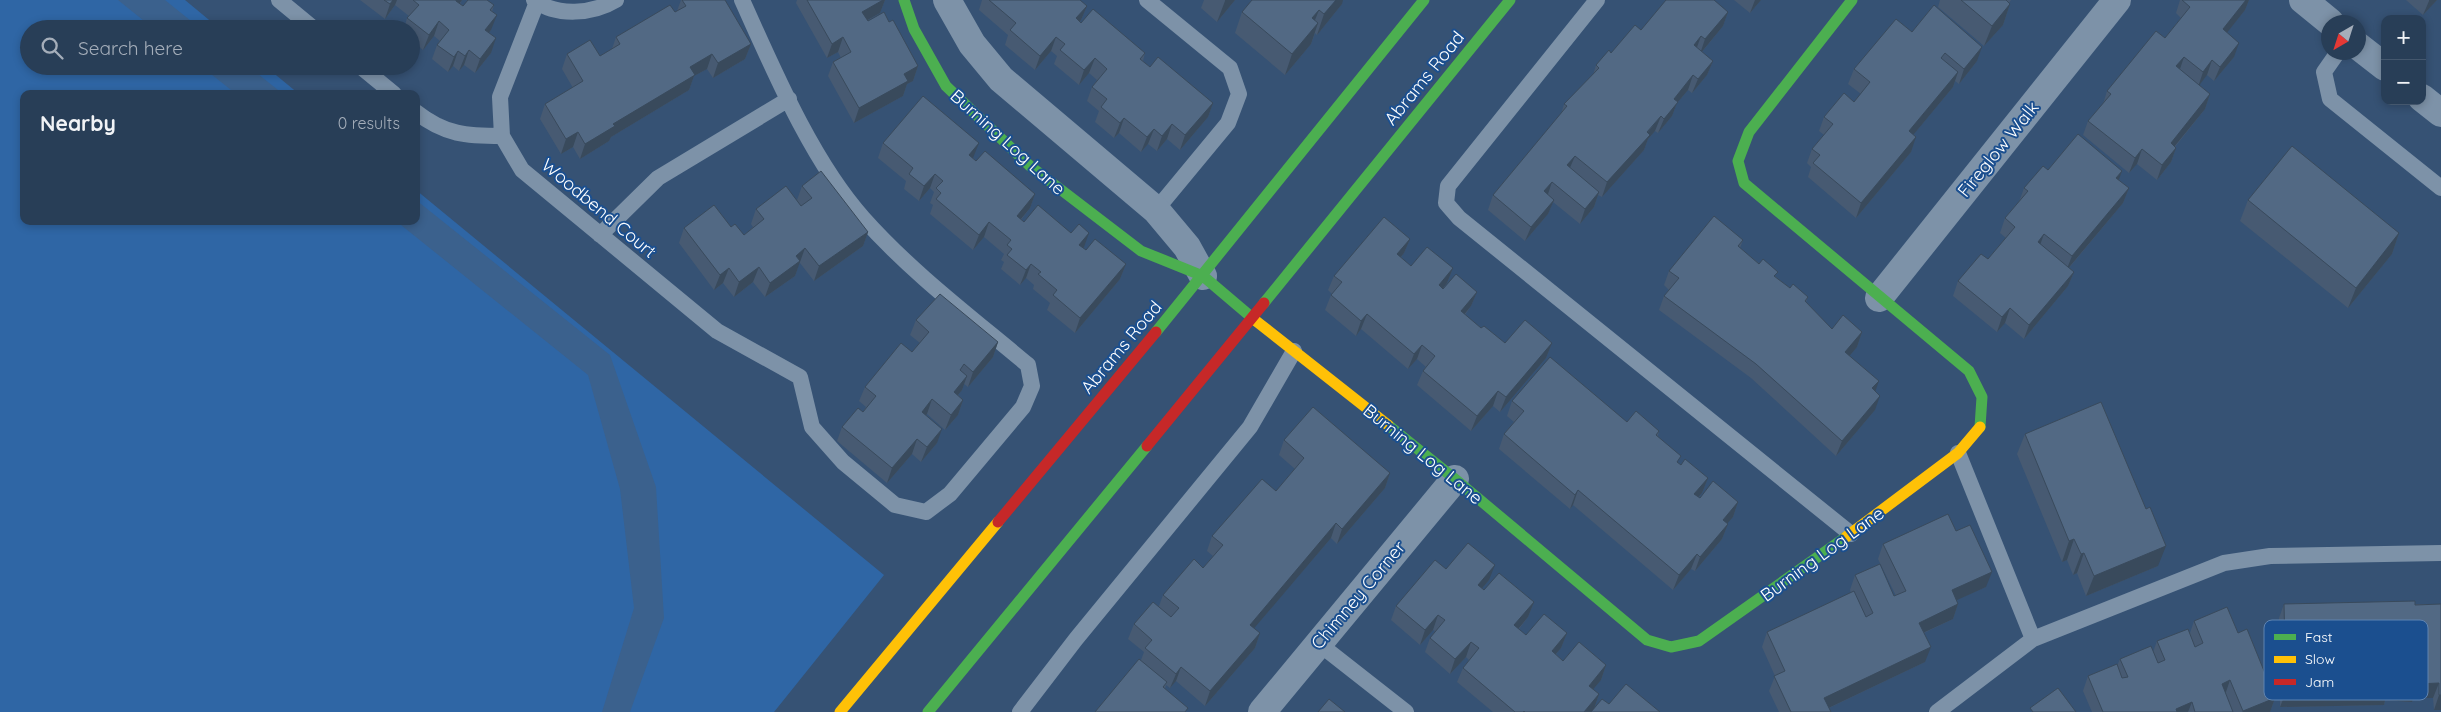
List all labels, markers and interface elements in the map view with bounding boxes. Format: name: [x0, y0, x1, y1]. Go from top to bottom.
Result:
north arrow: [2321, 15, 2366, 60]
map controls: [2381, 15, 2426, 105]
button: +: [2381, 15, 2426, 60]
search box: [20, 20, 420, 75]
street label: Abrams Road: [1379, 26, 1469, 130]
icon: search: [38, 34, 66, 62]
text: Search here: [78, 36, 183, 60]
button: −: [2381, 60, 2426, 105]
street label: Burning Log Lane: [946, 84, 1070, 200]
street label: Fireglow Walk: [1952, 96, 2044, 202]
text: Nearby: [40, 110, 116, 136]
text: 0 results: [338, 113, 400, 133]
street label: Woodbend Court: [537, 153, 661, 263]
street label: Abrams Road: [1075, 296, 1167, 398]
street label: Burning Log Lane: [1359, 399, 1487, 509]
street label: Burning Log Lane: [1756, 501, 1888, 607]
street label: Chimney Corner: [1306, 536, 1410, 654]
legend: [2264, 620, 2428, 700]
text: Fast: [2305, 628, 2333, 646]
text: Slow: [2305, 650, 2335, 668]
text: Jam: [2305, 673, 2334, 691]

